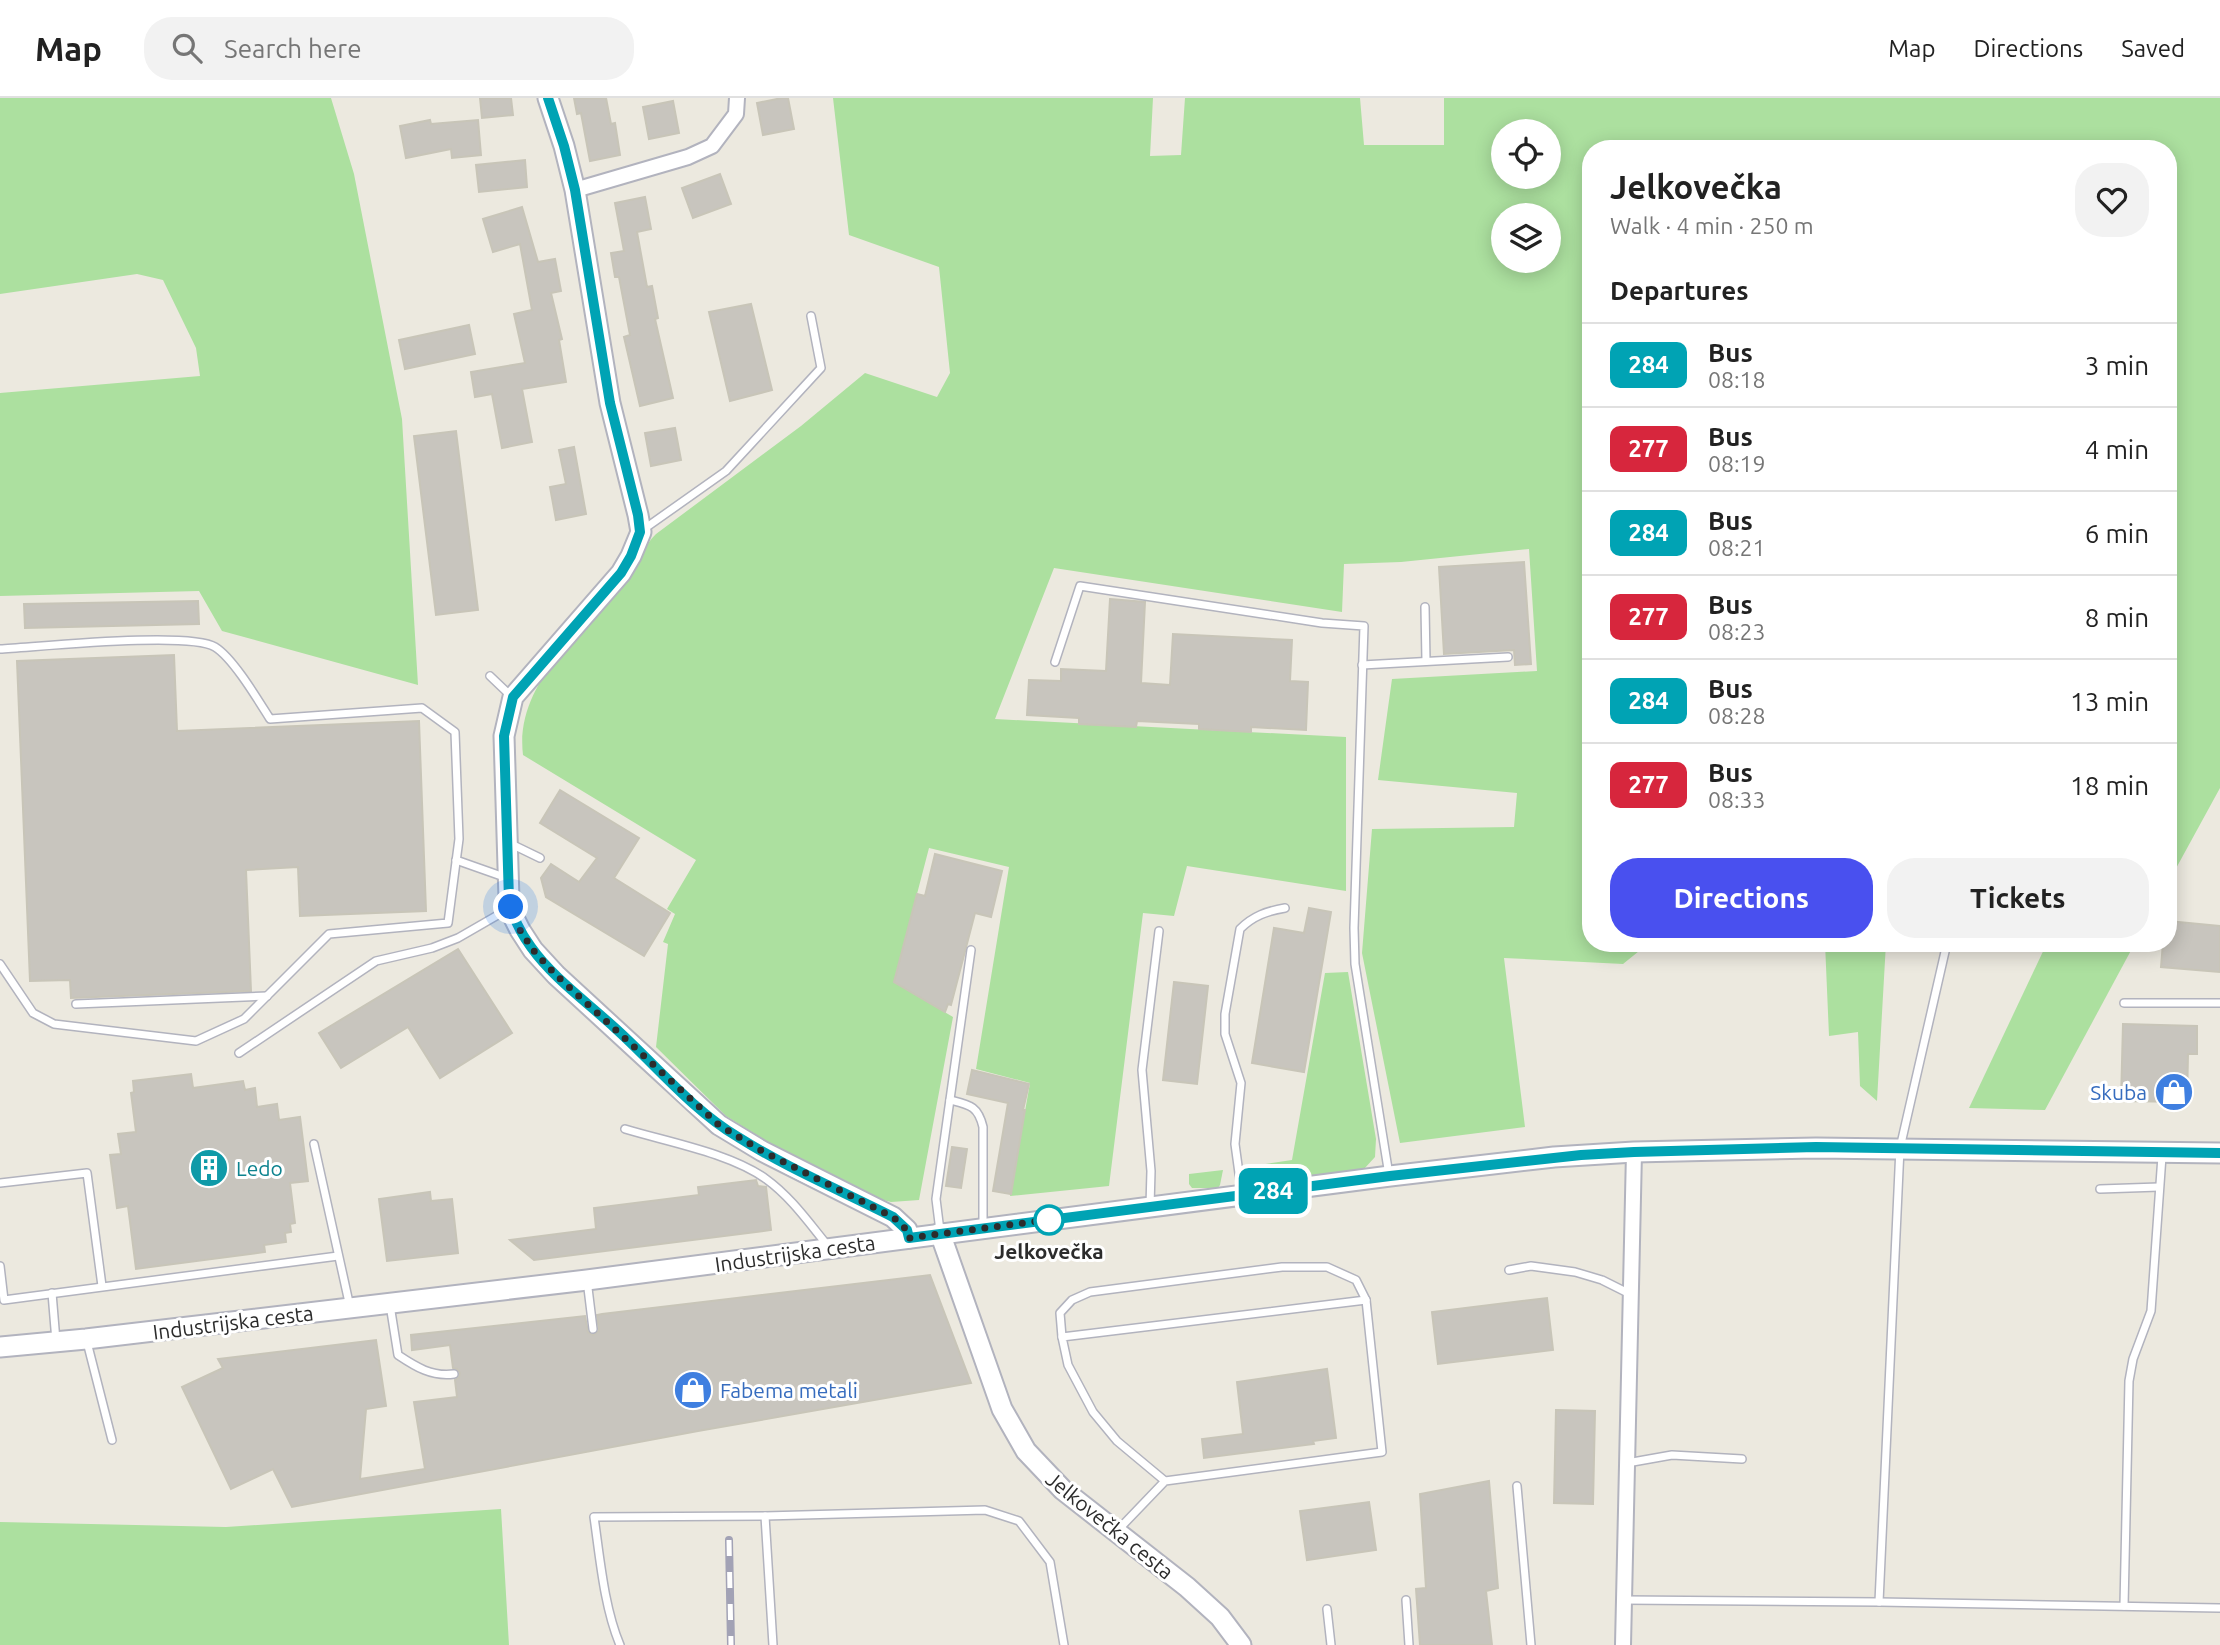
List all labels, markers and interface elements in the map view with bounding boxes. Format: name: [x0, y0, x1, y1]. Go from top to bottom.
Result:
search box: [144, 17, 634, 80]
icon: search: [168, 29, 206, 67]
text: Map: [35, 30, 102, 67]
text: Search here: [224, 34, 362, 63]
text: Map: [1888, 35, 1935, 62]
text: Directions: [1973, 35, 2083, 62]
text: Saved: [2121, 35, 2185, 62]
map controls: [1491, 119, 1561, 273]
button: locate: [1491, 119, 1561, 189]
button: heart: [2075, 163, 2149, 237]
text: Jelkovečka: [1610, 168, 1782, 205]
button: layers: [1491, 203, 1561, 273]
text: Walk · 4 min · 250 m: [1610, 213, 1814, 238]
text: Departures: [1610, 276, 1748, 305]
text: Bus: [1708, 338, 1753, 367]
text: 284: [1628, 351, 1669, 378]
text: 3 min: [2085, 351, 2149, 380]
text: 08:18: [1708, 367, 1766, 392]
text: Bus: [1708, 422, 1753, 451]
text: 277: [1628, 435, 1669, 462]
text: 4 min: [2085, 435, 2149, 464]
text: 08:19: [1708, 451, 1766, 476]
text: Bus: [1708, 506, 1753, 535]
text: 284: [1628, 519, 1669, 546]
text: 6 min: [2085, 519, 2149, 548]
text: 08:21: [1708, 535, 1766, 560]
text: Bus: [1708, 590, 1753, 619]
text: 277: [1628, 603, 1669, 630]
text: 8 min: [2085, 603, 2149, 632]
text: 08:23: [1708, 619, 1766, 644]
text: Bus: [1708, 674, 1753, 703]
text: 284: [1628, 687, 1669, 714]
text: 13 min: [2070, 687, 2149, 716]
text: 08:28: [1708, 703, 1766, 728]
text: Bus: [1708, 758, 1753, 787]
text: 277: [1628, 771, 1669, 798]
text: 18 min: [2070, 771, 2149, 800]
text: 08:33: [1708, 787, 1766, 812]
button: Directions: [1610, 858, 1873, 938]
button: Tickets: [1887, 858, 2149, 938]
your location: [493, 889, 528, 924]
shop icon: Skuba: [2153, 1071, 2195, 1113]
place label: Skuba: [2090, 1080, 2147, 1104]
building icon: Ledo: [188, 1147, 230, 1189]
place label: Ledo: [236, 1156, 283, 1180]
line badge: 284: [1233, 1168, 1313, 1214]
text: 284: [1253, 1177, 1293, 1204]
marker: Jelkovečka: [1034, 1205, 1064, 1235]
street label: Industrijska cesta: [713, 1230, 877, 1276]
place label: Jelkovečka: [994, 1239, 1104, 1263]
street label: Industrijska cesta: [151, 1300, 315, 1344]
shop icon: Fabema metali: [672, 1369, 714, 1411]
place label: Fabema metali: [720, 1378, 858, 1402]
street label: Jelkovečka cesta: [1041, 1466, 1179, 1584]

